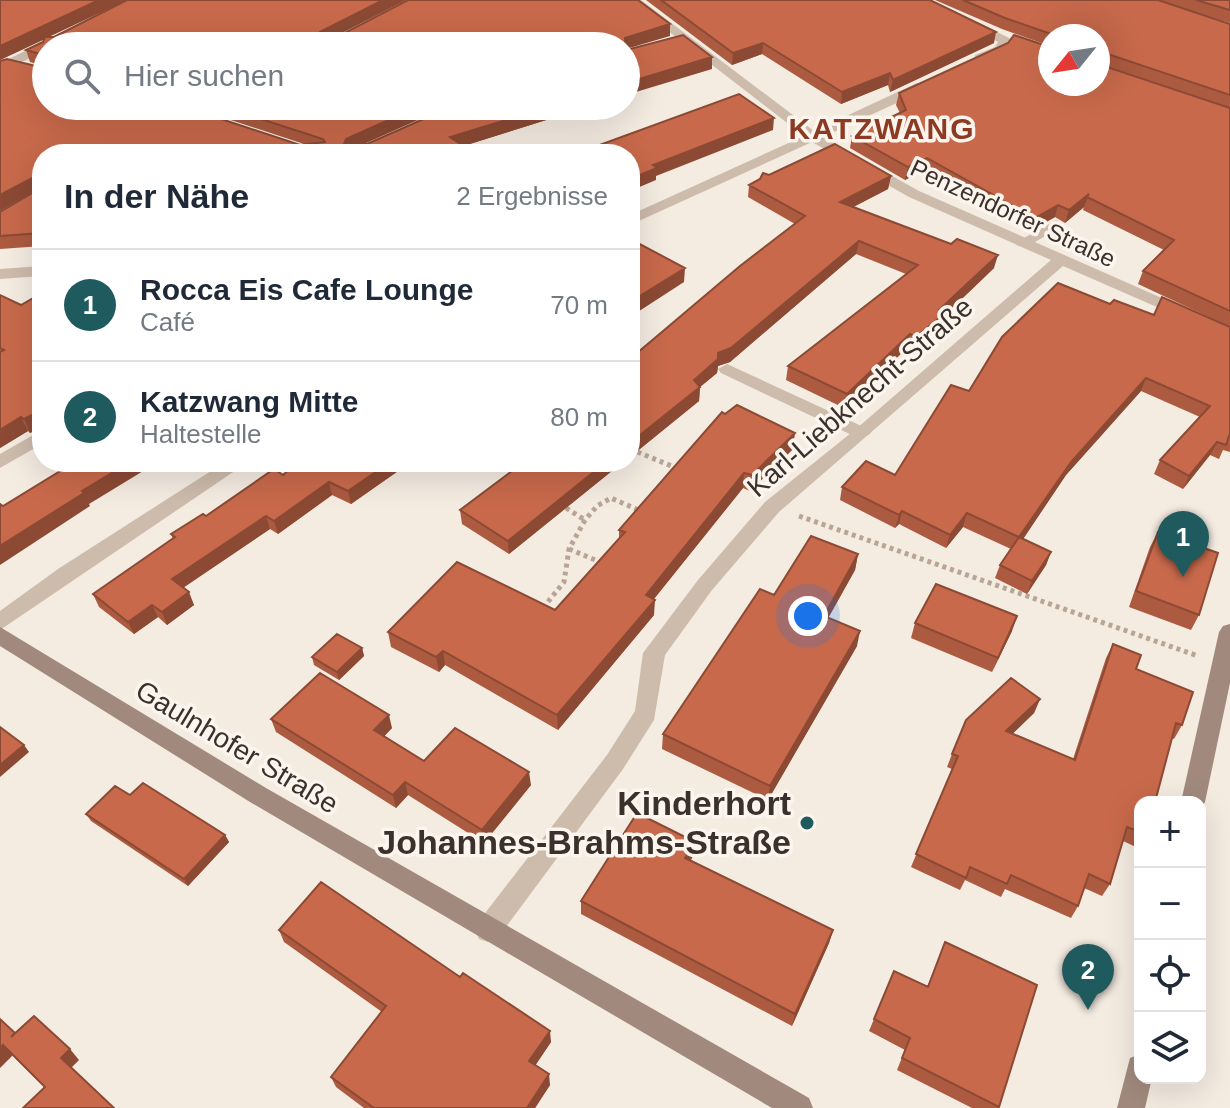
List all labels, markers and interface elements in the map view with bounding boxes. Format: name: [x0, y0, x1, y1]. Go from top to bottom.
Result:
north arrow: [1038, 24, 1110, 96]
search box: [32, 32, 640, 120]
icon: search: [60, 54, 104, 98]
text: Hier suchen: [124, 59, 284, 92]
district label: KATZWANG: [788, 112, 976, 145]
street label: Penzendorfer Straße: [906, 154, 1120, 272]
text: In der Nähe: [64, 177, 249, 215]
text: 2 Ergebnisse: [456, 181, 608, 211]
text: Rocca Eis Cafe Lounge: [140, 273, 473, 306]
text: 1: [83, 290, 97, 320]
text: 70 m: [550, 290, 608, 320]
street label: Karl-Liebknecht-Straße: [741, 291, 979, 503]
text: Café: [140, 307, 195, 337]
text: Katzwang Mitte: [140, 385, 358, 418]
text: 2: [83, 402, 97, 432]
text: 80 m: [550, 402, 608, 432]
text: Haltestelle: [140, 419, 261, 449]
pin: 1: [1157, 511, 1209, 577]
your location: [788, 596, 828, 636]
street label: Gaulnhofer Straße: [130, 674, 344, 820]
place label: Kinderhort Johannes-Brahms-Straße: [377, 784, 791, 861]
map controls: [1134, 796, 1206, 1084]
button: +: [1134, 796, 1206, 868]
marker: Kinderhort Johannes-Brahms-Straße: [798, 814, 816, 832]
button: −: [1134, 868, 1206, 940]
button: locate: [1134, 940, 1206, 1012]
pin: 2: [1062, 944, 1114, 1010]
button: layers: [1134, 1012, 1206, 1084]

